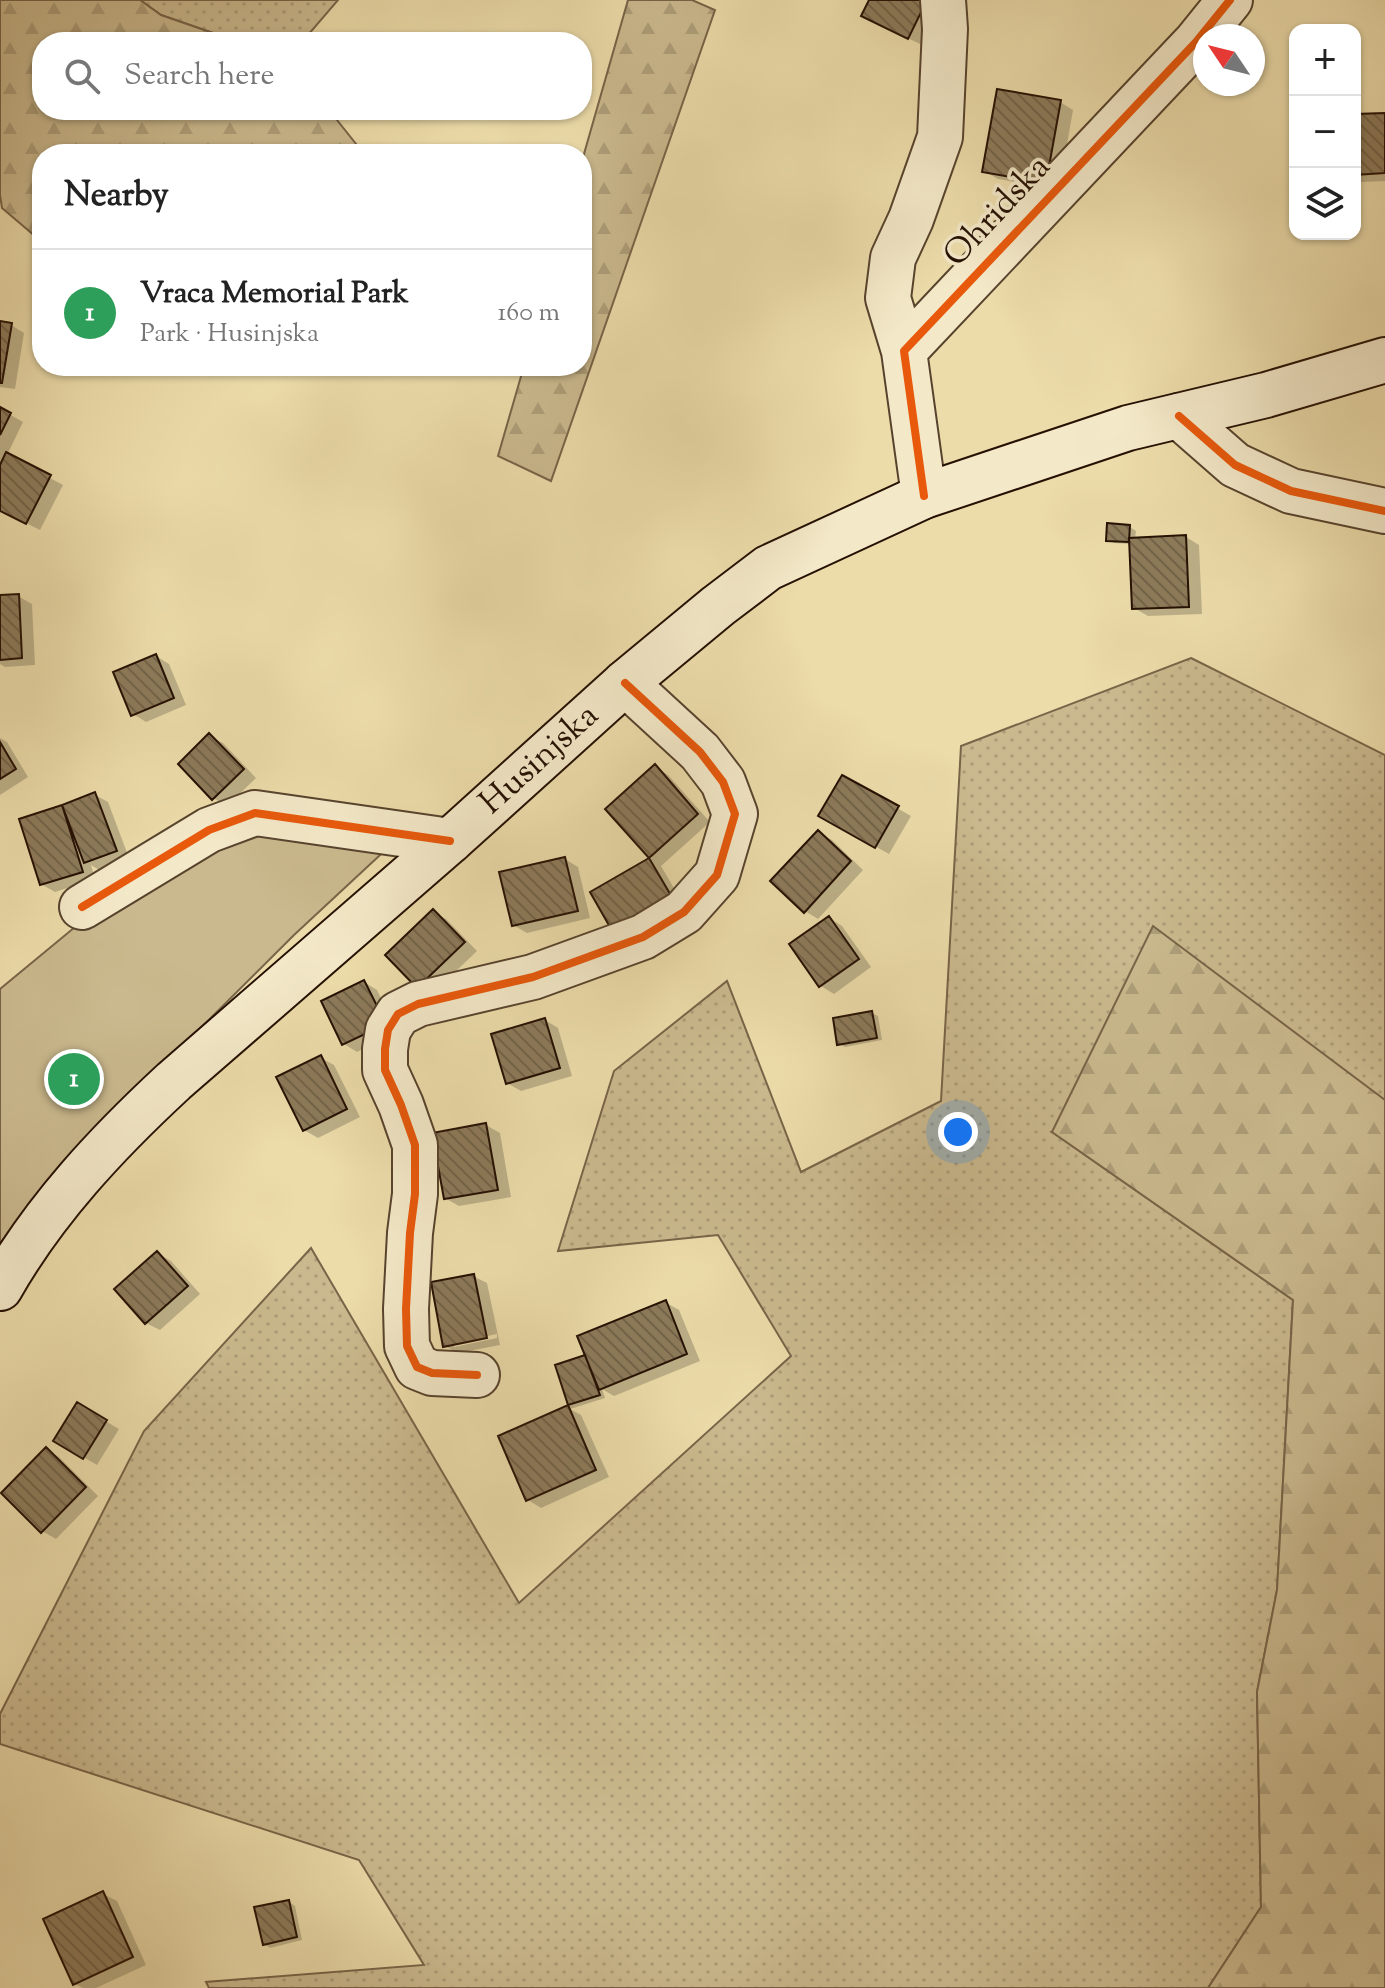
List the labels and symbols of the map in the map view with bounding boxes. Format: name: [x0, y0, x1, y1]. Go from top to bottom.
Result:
north arrow: [1193, 24, 1265, 96]
street label: Ohridska: [933, 145, 1063, 279]
street label: Husinjska: [469, 693, 611, 827]
pin: 1: [48, 1049, 100, 1109]
your location: [938, 1112, 978, 1152]

